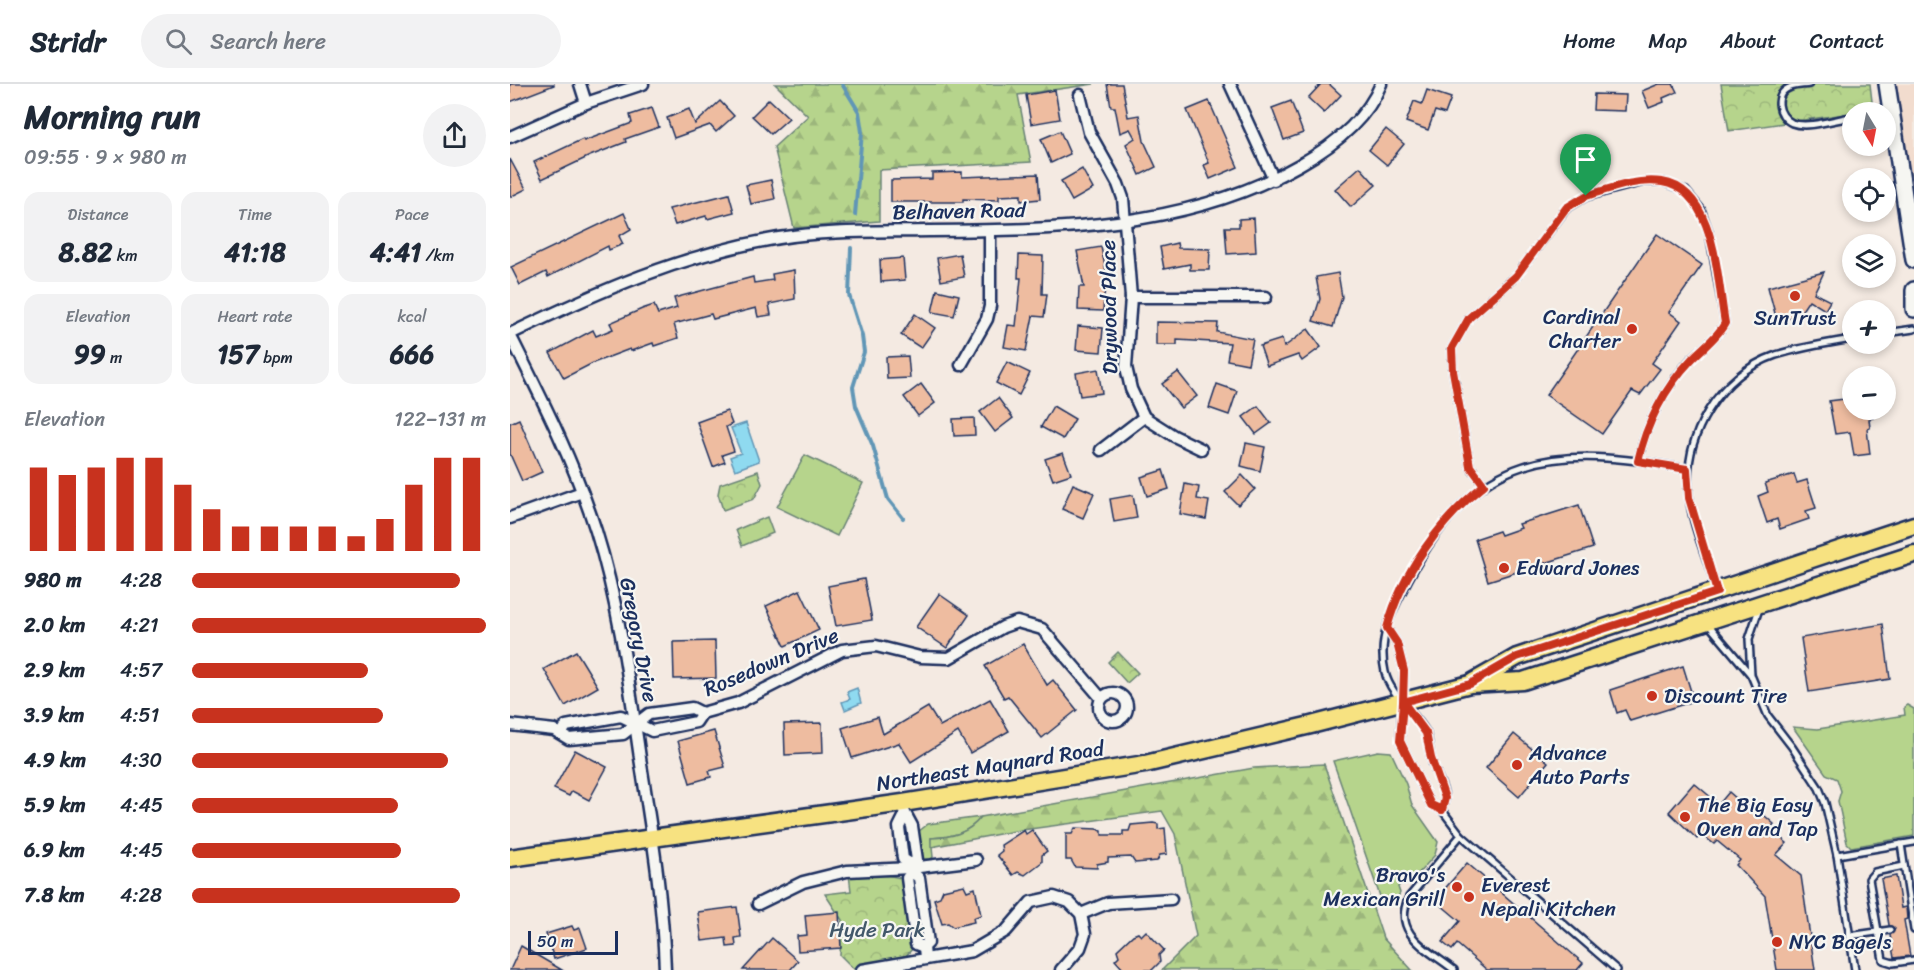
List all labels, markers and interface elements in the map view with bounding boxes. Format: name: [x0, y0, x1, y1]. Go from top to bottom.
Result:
search box: [141, 14, 561, 68]
text: Stridr: [30, 17, 105, 66]
text: Search here: [210, 22, 326, 61]
text: Home: [1563, 22, 1615, 60]
text: Map: [1648, 22, 1687, 60]
text: About: [1720, 22, 1777, 60]
text: Contact: [1810, 22, 1884, 60]
icon: search: [162, 25, 195, 58]
text: Morning run: [24, 88, 200, 146]
north arrow: [1842, 102, 1896, 156]
map controls: [1842, 102, 1896, 420]
button: share: [423, 104, 486, 167]
pin: [1560, 134, 1611, 196]
text: 09:55 · 9 × 980 m: [24, 140, 187, 175]
icon: arrive: [1569, 143, 1602, 176]
button: locate: [1842, 168, 1896, 222]
street label: Belhaven Road: [892, 191, 1028, 231]
text: Distance: [68, 200, 128, 229]
text: Time: [238, 200, 272, 229]
text: Pace: [395, 200, 429, 229]
text: 8.82: [58, 229, 113, 275]
text: 41:18: [224, 229, 286, 275]
text: 4:41: [370, 229, 421, 275]
button: layers: [1842, 234, 1896, 288]
street label: Drywood Place: [1089, 239, 1129, 375]
text: km: [113, 241, 138, 270]
text: /km: [421, 241, 454, 270]
marker: SunTrust: [1788, 289, 1802, 303]
place label: Cardinal Charter: [1543, 298, 1621, 360]
place label: SunTrust: [1754, 299, 1836, 337]
button: +: [1842, 300, 1896, 354]
text: Elevation: [66, 302, 130, 331]
text: Heart rate: [217, 302, 293, 331]
text: kcal: [397, 302, 427, 331]
marker: Cardinal Charter: [1625, 322, 1639, 336]
text: 99: [74, 331, 106, 377]
text: 157: [217, 331, 259, 377]
text: 666: [390, 331, 434, 377]
text: m: [106, 343, 122, 372]
text: bpm: [259, 343, 293, 372]
button: −: [1842, 366, 1896, 420]
text: Elevation: [24, 402, 105, 437]
text: 122–131 m: [394, 402, 486, 437]
place label: Edward Jones: [1516, 549, 1640, 587]
marker: Edward Jones: [1497, 561, 1511, 575]
text: 980 m: [24, 563, 82, 598]
text: 4:28: [120, 563, 162, 598]
street label: Gregory Drive: [608, 574, 670, 706]
text: 2.0 km: [24, 608, 85, 643]
text: 4:21: [120, 608, 159, 643]
street label: Rosedown Drive: [697, 616, 845, 708]
text: 2.9 km: [24, 653, 85, 688]
text: 4:57: [120, 653, 162, 688]
place label: Discount Tire: [1664, 677, 1788, 715]
marker: Discount Tire: [1645, 689, 1659, 703]
text: 3.9 km: [24, 698, 84, 733]
text: 4:51: [120, 698, 159, 733]
street label: Northeast Maynard Road: [874, 729, 1108, 803]
place label: Advance Auto Parts: [1528, 734, 1630, 796]
text: 4.9 km: [24, 743, 86, 778]
text: 4:30: [120, 743, 162, 778]
marker: Advance Auto Parts: [1510, 758, 1524, 772]
place label: The Big Easy Oven and Tap: [1697, 786, 1818, 848]
text: 5.9 km: [24, 788, 86, 823]
text: 4:45: [120, 788, 163, 823]
marker: The Big Easy Oven and Tap: [1678, 810, 1692, 824]
text: 6.9 km: [24, 833, 85, 868]
text: 4:45: [120, 833, 163, 868]
place label: Bravo's Mexican Grill: [1323, 856, 1446, 918]
place label: Everest Nepali Kitchen: [1481, 866, 1616, 928]
text: 7.8 km: [24, 878, 85, 913]
text: 4:28: [120, 878, 162, 913]
marker: Bravo's Mexican Grill: [1450, 880, 1464, 894]
marker: Everest Nepali Kitchen: [1462, 890, 1476, 904]
park label: Hyde Park: [829, 911, 926, 949]
place label: NYC Bagels: [1789, 923, 1892, 961]
text: 50 m: [537, 927, 573, 956]
scale bar: [528, 928, 618, 956]
marker: NYC Bagels: [1770, 935, 1784, 949]

